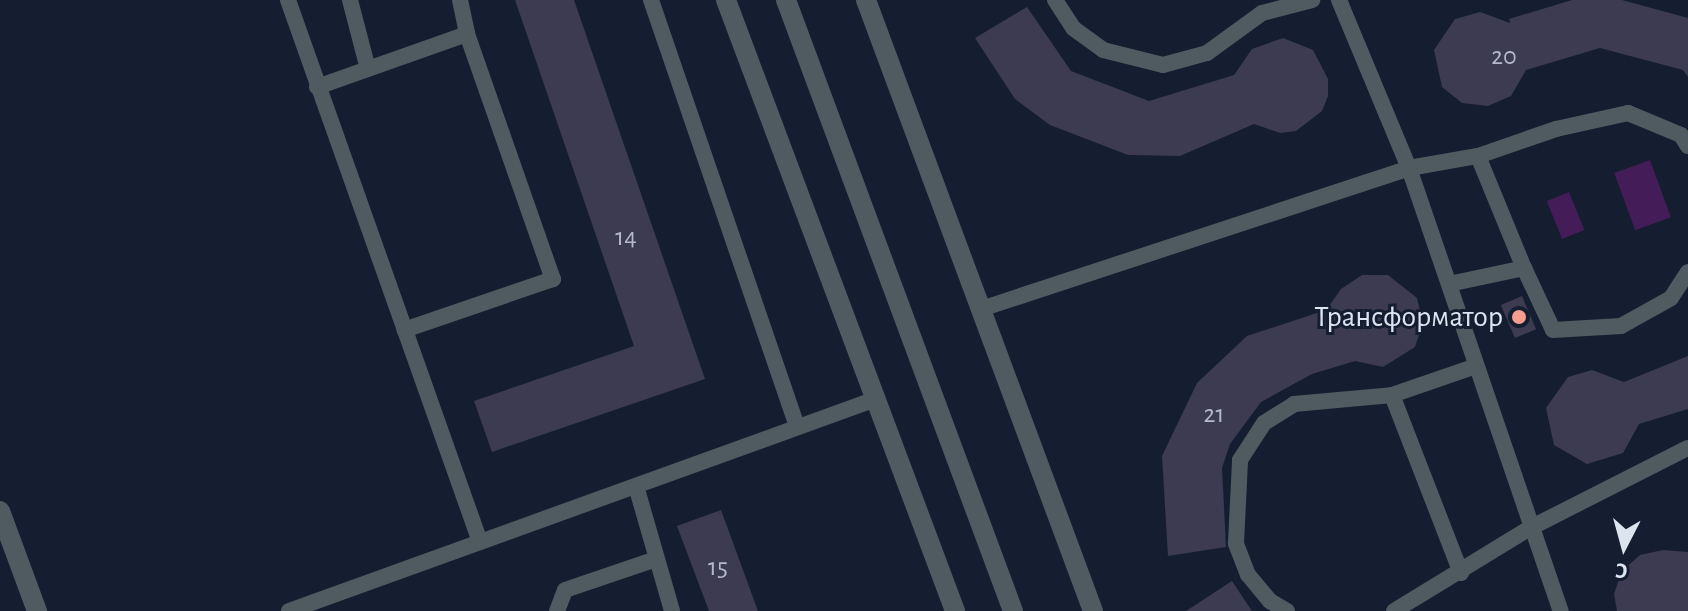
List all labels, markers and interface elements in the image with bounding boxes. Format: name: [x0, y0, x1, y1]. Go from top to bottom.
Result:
house number: 20: [1491, 41, 1517, 73]
house number: 14: [615, 222, 637, 254]
place label: Трансформатор: [1314, 299, 1503, 335]
marker: Трансформатор: [1510, 308, 1528, 326]
house number: 21: [1204, 399, 1224, 431]
north arrow: [1584, 507, 1664, 587]
house number: 15: [708, 552, 728, 584]
text: С: [1614, 559, 1629, 582]

